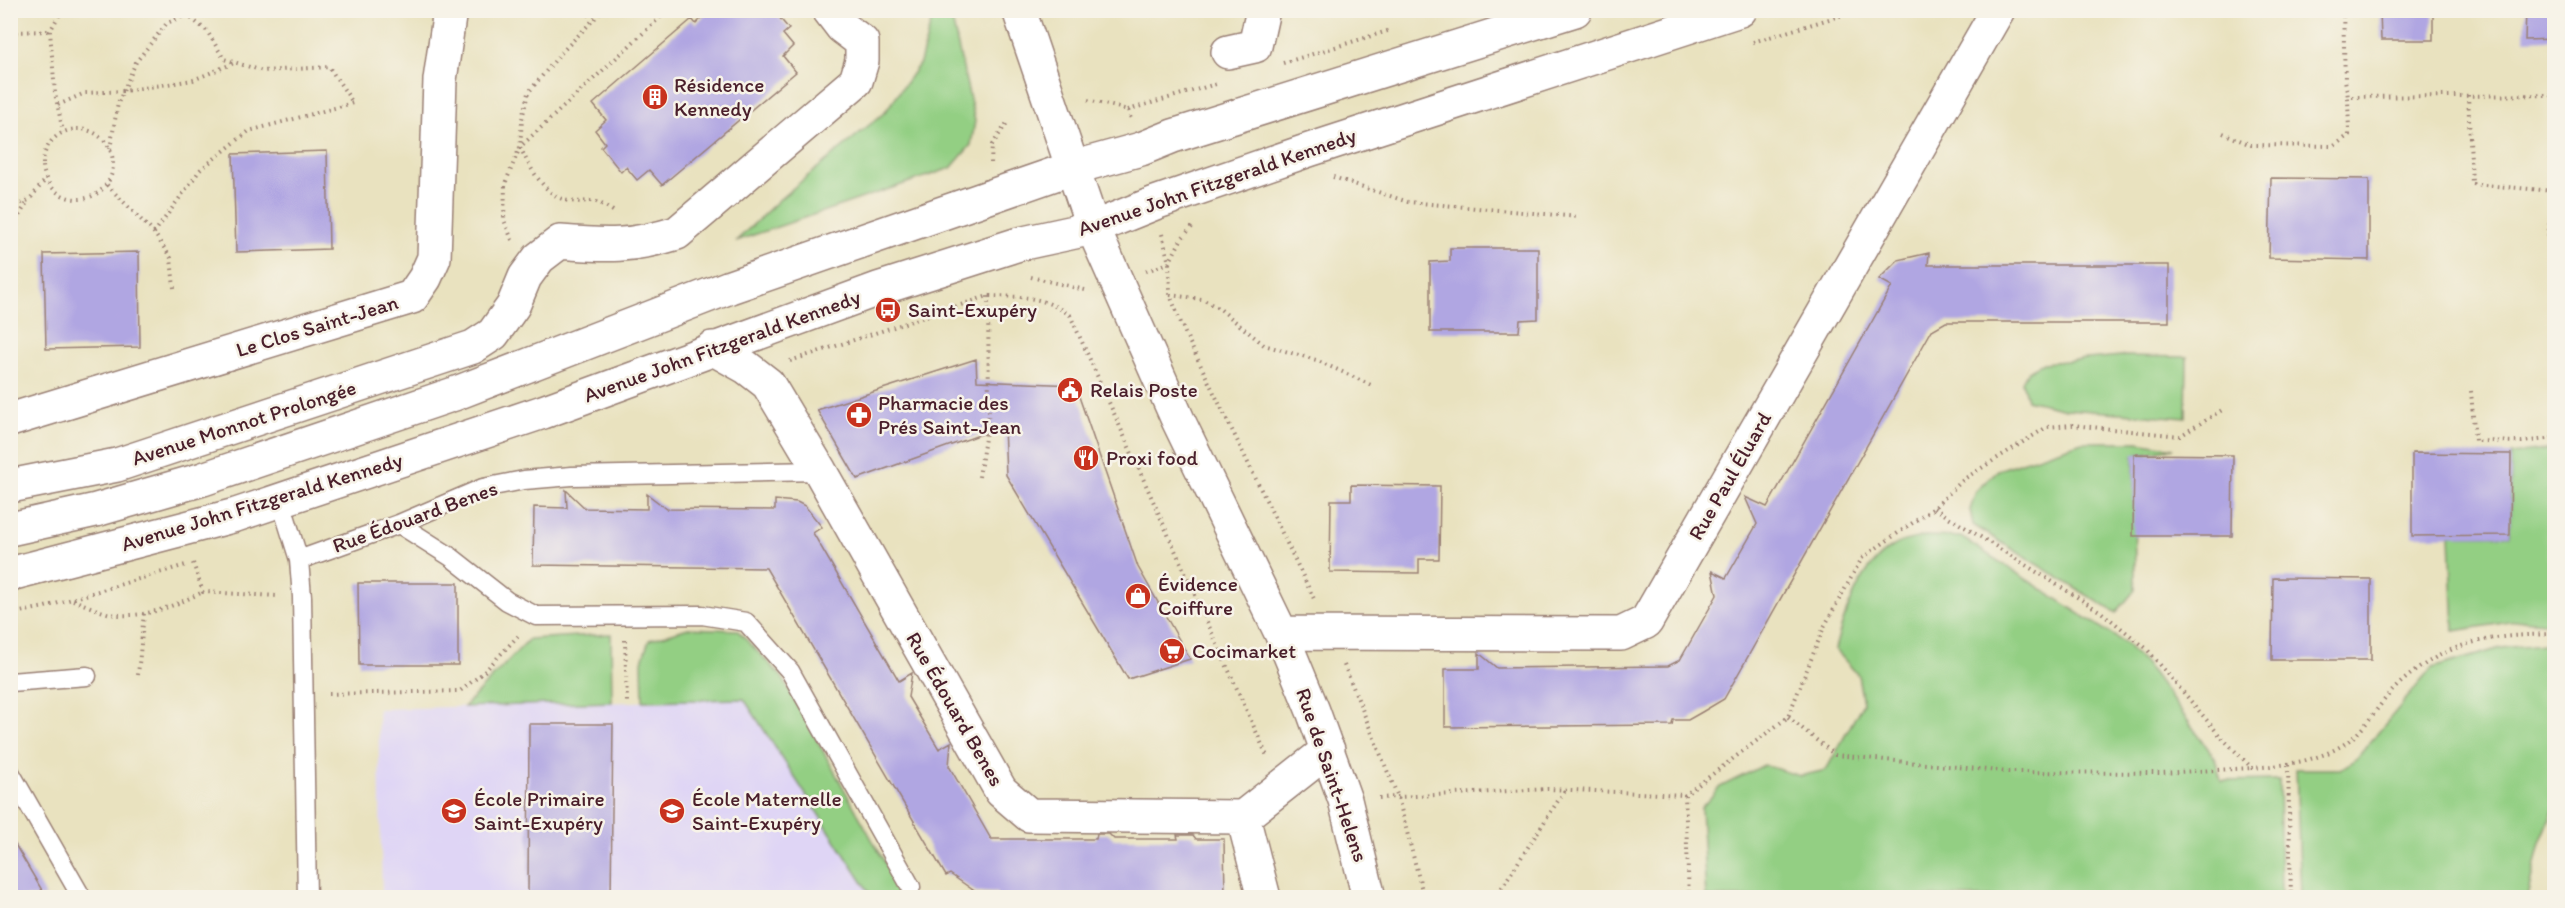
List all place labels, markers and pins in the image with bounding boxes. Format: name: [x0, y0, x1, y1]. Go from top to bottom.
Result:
place label: Résidence Kennedy: [674, 72, 764, 121]
building icon: Résidence Kennedy: [640, 82, 670, 112]
bus stop icon: Saint-Exupéry: [873, 295, 903, 325]
place label: Saint-Exupéry: [908, 297, 1037, 322]
public building icon: Relais Poste: [1055, 375, 1085, 405]
place label: Relais Poste: [1090, 377, 1198, 402]
place label: Pharmacie des Prés Saint-Jean: [878, 390, 1021, 439]
pharmacy icon: Pharmacie des Prés Saint-Jean: [844, 400, 874, 430]
restaurant icon: Proxi food: [1071, 443, 1101, 473]
place label: Proxi food: [1106, 445, 1198, 470]
place label: Évidence Coiffure: [1158, 571, 1238, 620]
shop icon: Évidence Coiffure: [1123, 581, 1153, 611]
supermarket icon: Cocimarket: [1157, 636, 1187, 666]
place label: Cocimarket: [1192, 638, 1296, 663]
place label: École Primaire Saint-Exupéry: [474, 786, 605, 835]
place label: École Maternelle Saint-Exupéry: [692, 786, 842, 835]
school or university icon: École Primaire Saint-Exupéry: [439, 796, 469, 826]
school or university icon: École Maternelle Saint-Exupéry: [657, 796, 687, 826]

